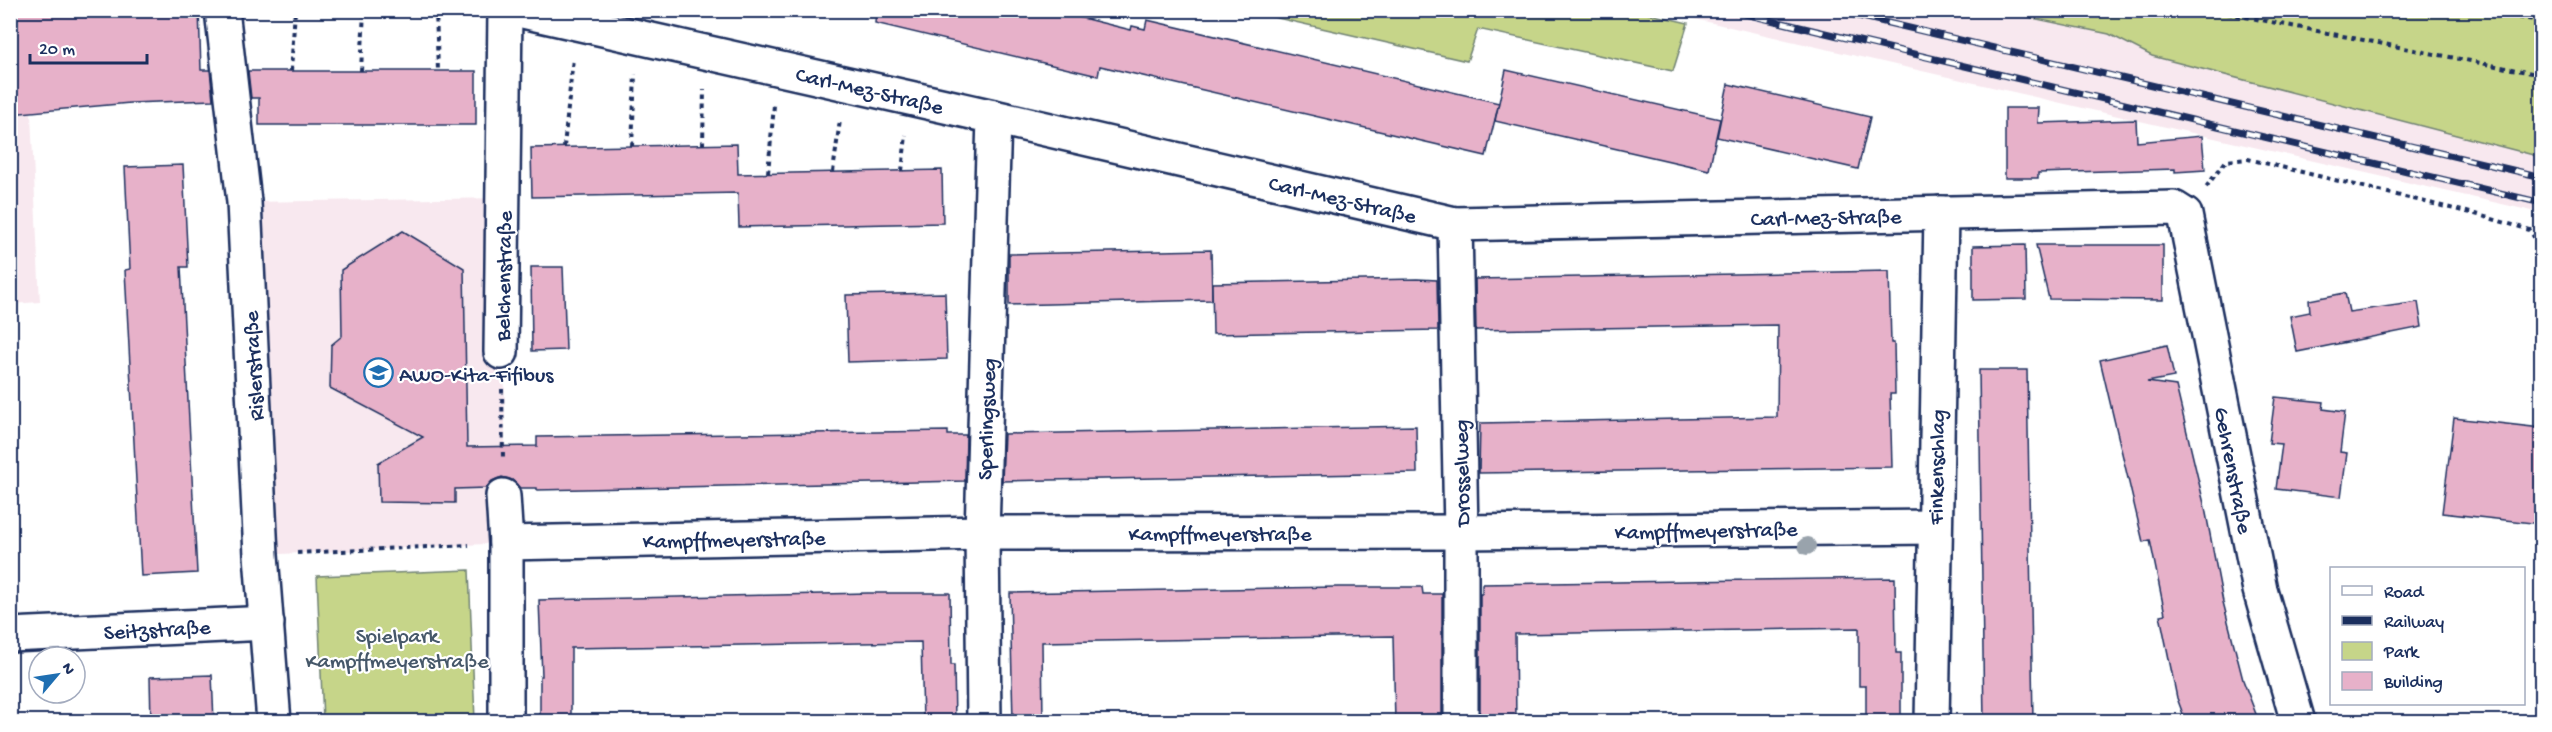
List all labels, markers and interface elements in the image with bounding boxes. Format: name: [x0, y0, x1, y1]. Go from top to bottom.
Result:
scale bar: [30, 27, 147, 65]
text: 20 m: [39, 40, 75, 61]
street label: Carl-Mez-Straße: [793, 63, 946, 123]
street label: Carl-Mez-Straße: [1266, 172, 1419, 232]
street label: Carl-Mez-Straße: [1750, 206, 1902, 234]
street label: Belchenstraße: [492, 210, 520, 342]
street label: Rislerstraße: [240, 309, 272, 421]
school or university icon: AWO-Kita-Fifibus: [362, 357, 394, 389]
street label: Sperlingsweg: [974, 358, 1004, 480]
place label: AWO-Kita-Fifibus: [399, 364, 554, 390]
street label: Gehrenstraße: [2206, 405, 2256, 537]
street label: Finkenschlag: [1925, 409, 1953, 526]
street label: Drosselweg: [1450, 419, 1478, 529]
street label: Kampffmeyerstraße: [1614, 518, 1798, 548]
street label: Kampffmeyerstraße: [1128, 523, 1312, 549]
street label: Kampffmeyerstraße: [642, 527, 826, 557]
legend: [2330, 567, 2525, 705]
text: Road: [2384, 583, 2425, 604]
text: Railway: [2384, 613, 2444, 634]
street label: Seitzstraße: [103, 616, 212, 648]
park label: Spielpark Kampffmeyerstraße: [305, 625, 489, 676]
text: Park: [2383, 643, 2420, 664]
north arrow: [27, 645, 87, 705]
text: N: [56, 660, 78, 679]
text: Building: [2383, 673, 2443, 694]

